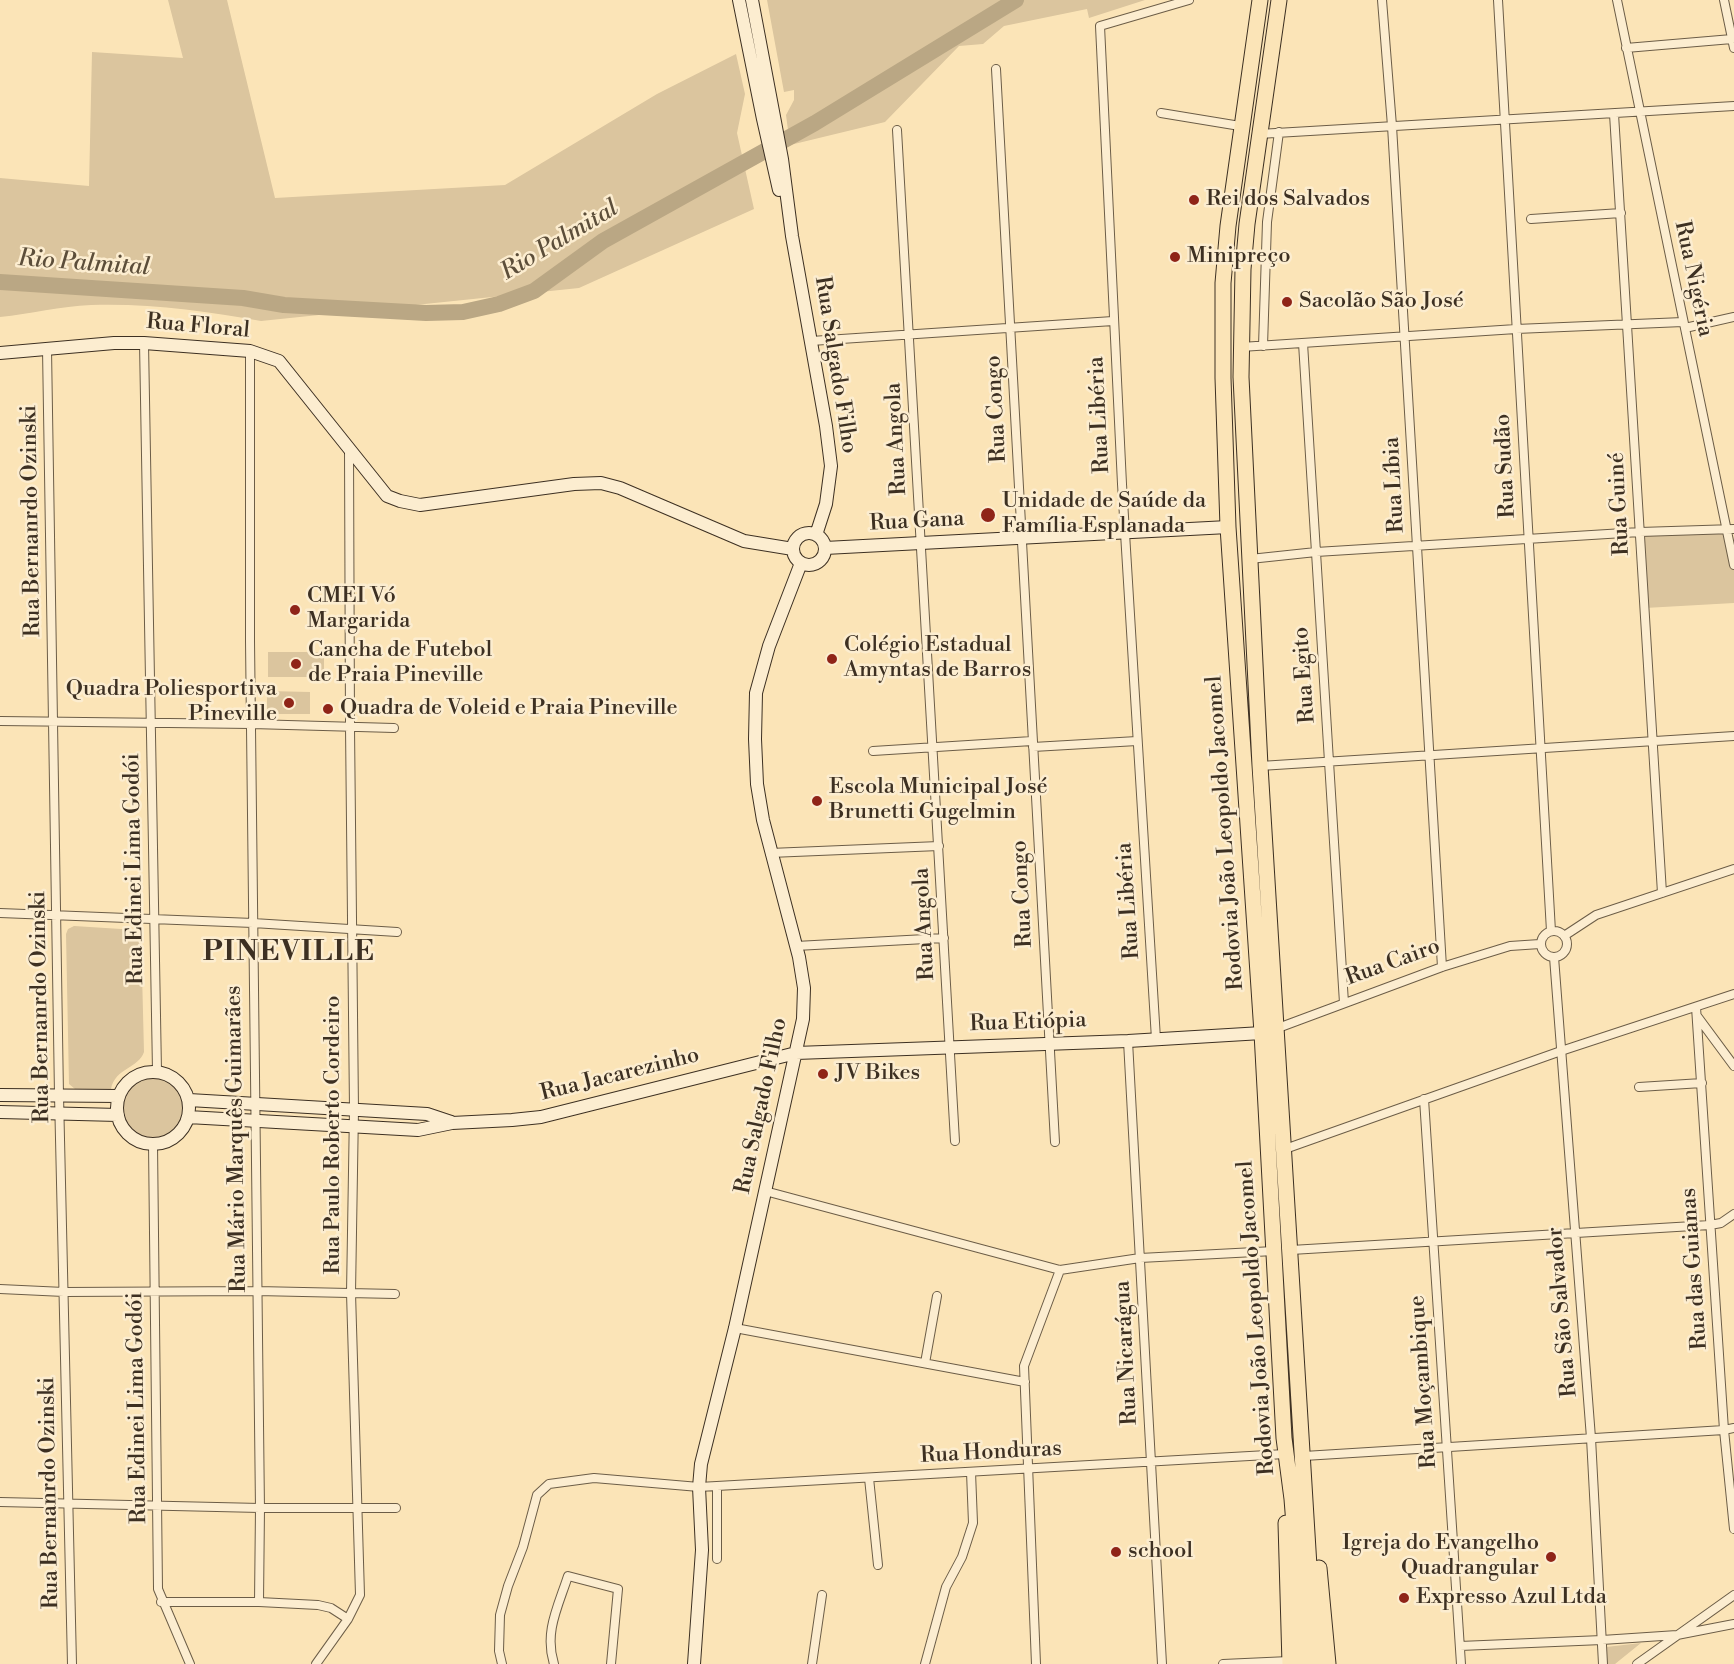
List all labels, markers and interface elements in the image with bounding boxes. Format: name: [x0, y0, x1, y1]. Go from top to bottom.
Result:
place label: Rei dos Salvados: [1206, 187, 1370, 213]
marker: Rei dos Salvados: [1187, 193, 1201, 207]
water label: Rio Palmital: [496, 195, 624, 287]
street label: Rua Nigéria: [1668, 219, 1718, 339]
place label: Minipreço: [1187, 244, 1291, 270]
water label: Rio Palmital: [17, 245, 151, 283]
marker: Minipreço: [1168, 250, 1182, 264]
street label: Rua Salgado Filho: [808, 275, 862, 455]
place label: Sacolão São José: [1299, 289, 1464, 315]
marker: Sacolão São José: [1280, 295, 1294, 309]
street label: Rua Floral: [145, 309, 251, 345]
street label: Rua Congo: [981, 355, 1013, 463]
street label: Rua Libéria: [1084, 356, 1116, 474]
street label: Rua Angola: [881, 382, 913, 496]
street label: Rua Bernanrdo Ozinski: [17, 405, 47, 637]
street label: Rua Sudão: [1490, 413, 1522, 519]
street label: Rua Líbia: [1379, 436, 1411, 534]
street label: Rua Guiné: [1604, 452, 1636, 556]
place label: Unidade de Saúde da Família Esplanada: [1002, 489, 1206, 540]
street label: Rua Gana: [869, 506, 965, 538]
marker: Unidade de Saúde da Família Esplanada: [979, 506, 997, 524]
place label: CMEI Vó Margarida: [307, 584, 410, 636]
marker: CMEI Vó Margarida: [288, 603, 302, 617]
street label: Rua Egito: [1288, 626, 1322, 724]
place label: Colégio Estadual Amyntas de Barros: [844, 633, 1031, 684]
place label: Cancha de Futebol de Praia Pineville: [308, 638, 492, 690]
marker: Colégio Estadual Amyntas de Barros: [825, 652, 839, 666]
marker: Cancha de Futebol de Praia Pineville: [289, 657, 303, 671]
street label: Rodovia João Leopoldo Jacomel: [1202, 675, 1250, 991]
place label: Quadra Poliesportiva Pineville: [66, 677, 277, 728]
marker: Quadra Poliesportiva Pineville: [282, 696, 296, 710]
place label: Quadra de Voleid e Praia Pineville: [340, 696, 678, 722]
marker: Quadra de Voleid e Praia Pineville: [321, 702, 335, 716]
street label: Rua Edinei Lima Godói: [120, 753, 150, 985]
place label: Escola Municipal José Brunetti Gugelmin: [829, 775, 1048, 826]
marker: Escola Municipal José Brunetti Gugelmin: [810, 794, 824, 808]
street label: Rua Congo: [1007, 840, 1039, 948]
street label: Rua Libéria: [1112, 842, 1146, 960]
street label: Rua Angola: [909, 867, 941, 981]
street label: Rua Bernanrdo Ozinski: [26, 891, 56, 1123]
street label: Rua Cairo: [1342, 934, 1444, 992]
district label: PINEVILLE: [203, 936, 375, 970]
street label: Rua Mário Marquês Guimarães: [221, 985, 253, 1293]
street label: Rua Paulo Roberto Cordeiro: [321, 995, 347, 1275]
street label: Rua Etiópia: [969, 1008, 1087, 1038]
street label: Rua Salgado Filho: [730, 1016, 794, 1196]
street label: Rua Jacarezinho: [538, 1042, 702, 1108]
place label: JV Bikes: [835, 1061, 920, 1087]
marker: JV Bikes: [816, 1067, 830, 1081]
street label: Rodovia João Leopoldo Jacomel: [1233, 1160, 1281, 1476]
street label: Rua das Guianas: [1676, 1187, 1714, 1351]
street label: Rua São Salvador: [1542, 1226, 1584, 1398]
street label: Rua Nicarágua: [1110, 1280, 1144, 1426]
street label: Rua Edinei Lima Godói: [123, 1292, 153, 1524]
street label: Rua Moçambique: [1405, 1294, 1443, 1470]
street label: Rua Bernanrdo Ozinski: [35, 1377, 65, 1609]
street label: Rua Honduras: [920, 1436, 1062, 1470]
place label: Igreja do Evangelho Quadrangular: [1342, 1531, 1539, 1582]
place label: school: [1128, 1539, 1193, 1565]
marker: school: [1109, 1545, 1123, 1559]
marker: Igreja do Evangelho Quadrangular: [1544, 1550, 1558, 1564]
place label: Expresso Azul Ltda: [1416, 1585, 1607, 1611]
marker: Expresso Azul Ltda: [1397, 1591, 1411, 1605]

